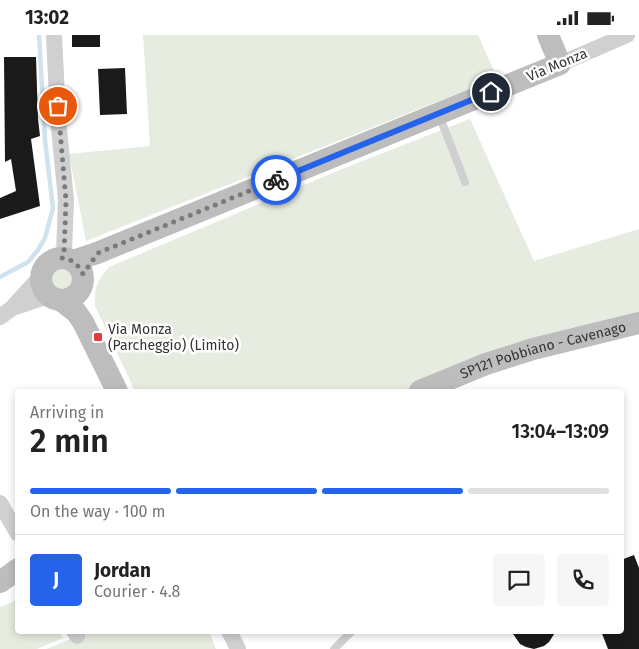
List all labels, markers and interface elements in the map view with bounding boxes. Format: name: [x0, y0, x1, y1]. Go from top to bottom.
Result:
text: 13:02: [25, 6, 69, 29]
street label: Via Monza: [524, 45, 590, 85]
pin: [470, 71, 512, 113]
icon: home: [477, 78, 505, 106]
pin: [37, 85, 79, 127]
icon: bag: [44, 92, 72, 120]
courier: [251, 155, 301, 205]
icon: bike: [262, 166, 290, 194]
street label: SP121 Pobbiano - Cavenago: [457, 318, 628, 382]
place label: Via Monza (Parcheggio) (Limito): [108, 321, 239, 354]
marker: Via Monza (Parcheggio) (Limito): [92, 331, 104, 343]
text: Arriving in: [30, 403, 104, 422]
text: 13:04–13:09: [512, 420, 609, 443]
text: 2 min: [30, 422, 109, 460]
text: On the way · 100 m: [30, 502, 165, 521]
button: chat: [493, 554, 545, 606]
button: phone: [557, 554, 609, 606]
text: Jordan: [94, 559, 151, 582]
text: J: [53, 568, 59, 591]
text: Courier · 4.8: [94, 582, 180, 601]

